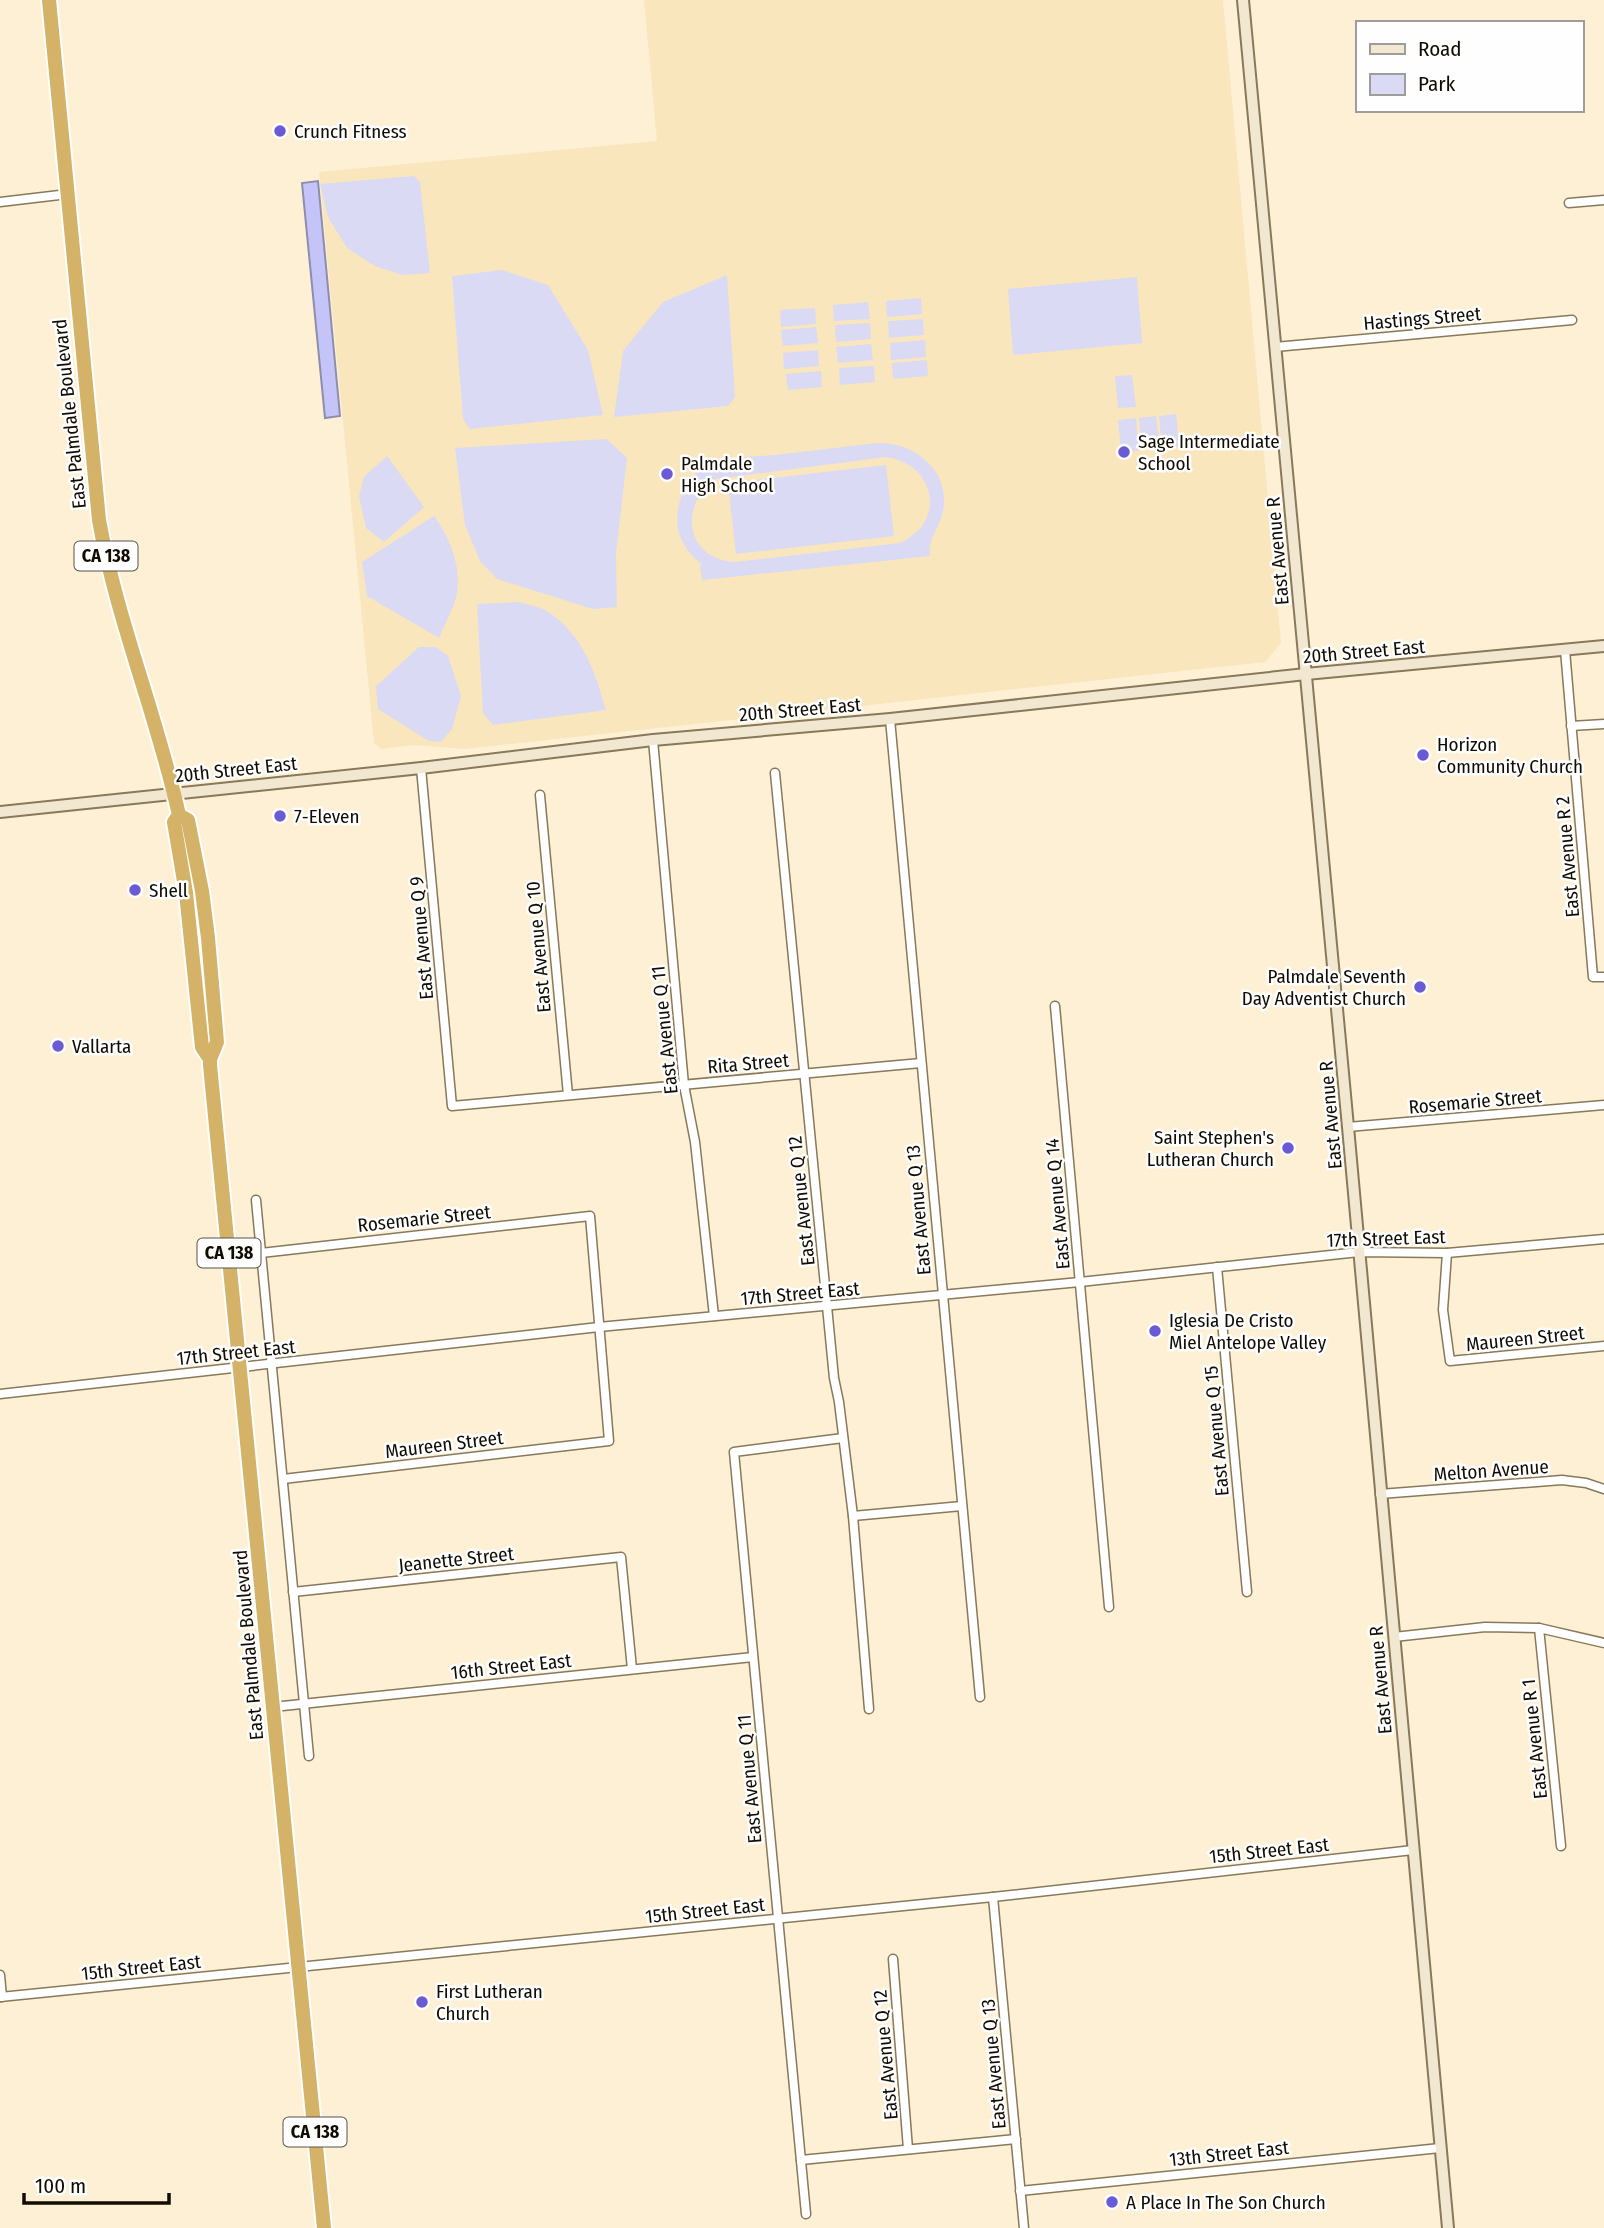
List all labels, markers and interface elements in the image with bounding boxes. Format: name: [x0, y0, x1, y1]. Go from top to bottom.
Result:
legend: [1356, 21, 1583, 112]
text: Road: [1418, 36, 1462, 62]
text: Park: [1418, 71, 1456, 97]
place label: Crunch Fitness: [294, 120, 407, 143]
marker: Crunch Fitness: [272, 123, 288, 139]
street label: Hastings Street: [1362, 302, 1483, 335]
street label: East Palmdale Boulevard: [48, 318, 91, 510]
place label: Sage Intermediate School: [1138, 430, 1280, 475]
marker: Sage Intermediate School: [1116, 444, 1132, 460]
place label: Palmdale High School: [681, 452, 773, 497]
marker: Palmdale High School: [659, 466, 675, 482]
street label: East Avenue R: [1261, 496, 1294, 606]
road number: CA 138: [74, 542, 138, 570]
street label: 20th Street East: [1302, 635, 1427, 668]
street label: 20th Street East: [738, 693, 863, 726]
place label: Horizon Community Church: [1437, 733, 1583, 778]
marker: Horizon Community Church: [1415, 747, 1431, 763]
street label: 20th Street East: [174, 752, 299, 787]
street label: East Avenue R 2: [1551, 795, 1584, 918]
place label: 7-Eleven: [294, 805, 360, 828]
marker: 7-Eleven: [272, 808, 288, 824]
street label: East Avenue Q 9: [405, 875, 438, 1001]
place label: Shell: [149, 879, 188, 902]
street label: East Avenue Q 10: [521, 880, 556, 1014]
marker: Shell: [127, 882, 143, 898]
street label: East Avenue Q 11: [646, 965, 683, 1095]
place label: Palmdale Seventh Day Adventist Church: [1242, 965, 1406, 1010]
marker: Palmdale Seventh Day Adventist Church: [1412, 979, 1428, 995]
place label: Vallarta: [72, 1035, 131, 1058]
marker: Vallarta: [50, 1038, 66, 1054]
street label: Rita Street: [706, 1048, 791, 1079]
street label: East Avenue R: [1314, 1060, 1347, 1170]
street label: Rosemarie Street: [1408, 1084, 1543, 1119]
place label: Saint Stephen's Lutheran Church: [1147, 1126, 1274, 1171]
street label: East Avenue Q 12: [783, 1135, 820, 1267]
street label: East Avenue Q 14: [1040, 1138, 1075, 1270]
marker: Saint Stephen's Lutheran Church: [1280, 1140, 1296, 1156]
street label: East Avenue Q 13: [901, 1144, 936, 1276]
street label: Rosemarie Street: [356, 1200, 492, 1237]
street label: 17th Street East: [1326, 1225, 1447, 1252]
road number: CA 138: [198, 1238, 260, 1268]
street label: 17th Street East: [740, 1277, 861, 1310]
place label: Iglesia De Cristo Miel Antelope Valley: [1169, 1309, 1327, 1354]
street label: Maureen Street: [1465, 1321, 1586, 1356]
marker: Iglesia De Cristo Miel Antelope Valley: [1147, 1323, 1163, 1339]
street label: 17th Street East: [176, 1335, 297, 1370]
street label: East Avenue Q 15: [1199, 1365, 1234, 1497]
street label: Maureen Street: [384, 1426, 505, 1463]
street label: Melton Avenue: [1433, 1455, 1549, 1486]
street label: Jeanette Street: [397, 1542, 516, 1577]
street label: East Palmdale Boulevard: [229, 1549, 268, 1741]
street label: East Avenue R: [1364, 1625, 1397, 1735]
street label: 16th Street East: [450, 1649, 573, 1684]
street label: East Avenue R 1: [1517, 1678, 1552, 1800]
street label: East Avenue Q 11: [732, 1714, 767, 1844]
street label: 15th Street East: [1208, 1833, 1331, 1868]
street label: 15th Street East: [644, 1893, 767, 1928]
street label: 15th Street East: [80, 1950, 203, 1985]
place label: First Lutheran Church: [436, 1980, 543, 2025]
street label: East Avenue Q 12: [868, 1989, 903, 2121]
marker: First Lutheran Church: [414, 1994, 430, 2010]
street label: East Avenue Q 13: [976, 1998, 1011, 2130]
road number: CA 138: [284, 2118, 346, 2146]
street label: 13th Street East: [1168, 2136, 1291, 2171]
scale bar: [24, 2162, 170, 2206]
text: 100 m: [35, 2173, 86, 2199]
place label: A Place In The Son Church: [1126, 2191, 1326, 2214]
marker: A Place In The Son Church: [1104, 2194, 1120, 2210]

